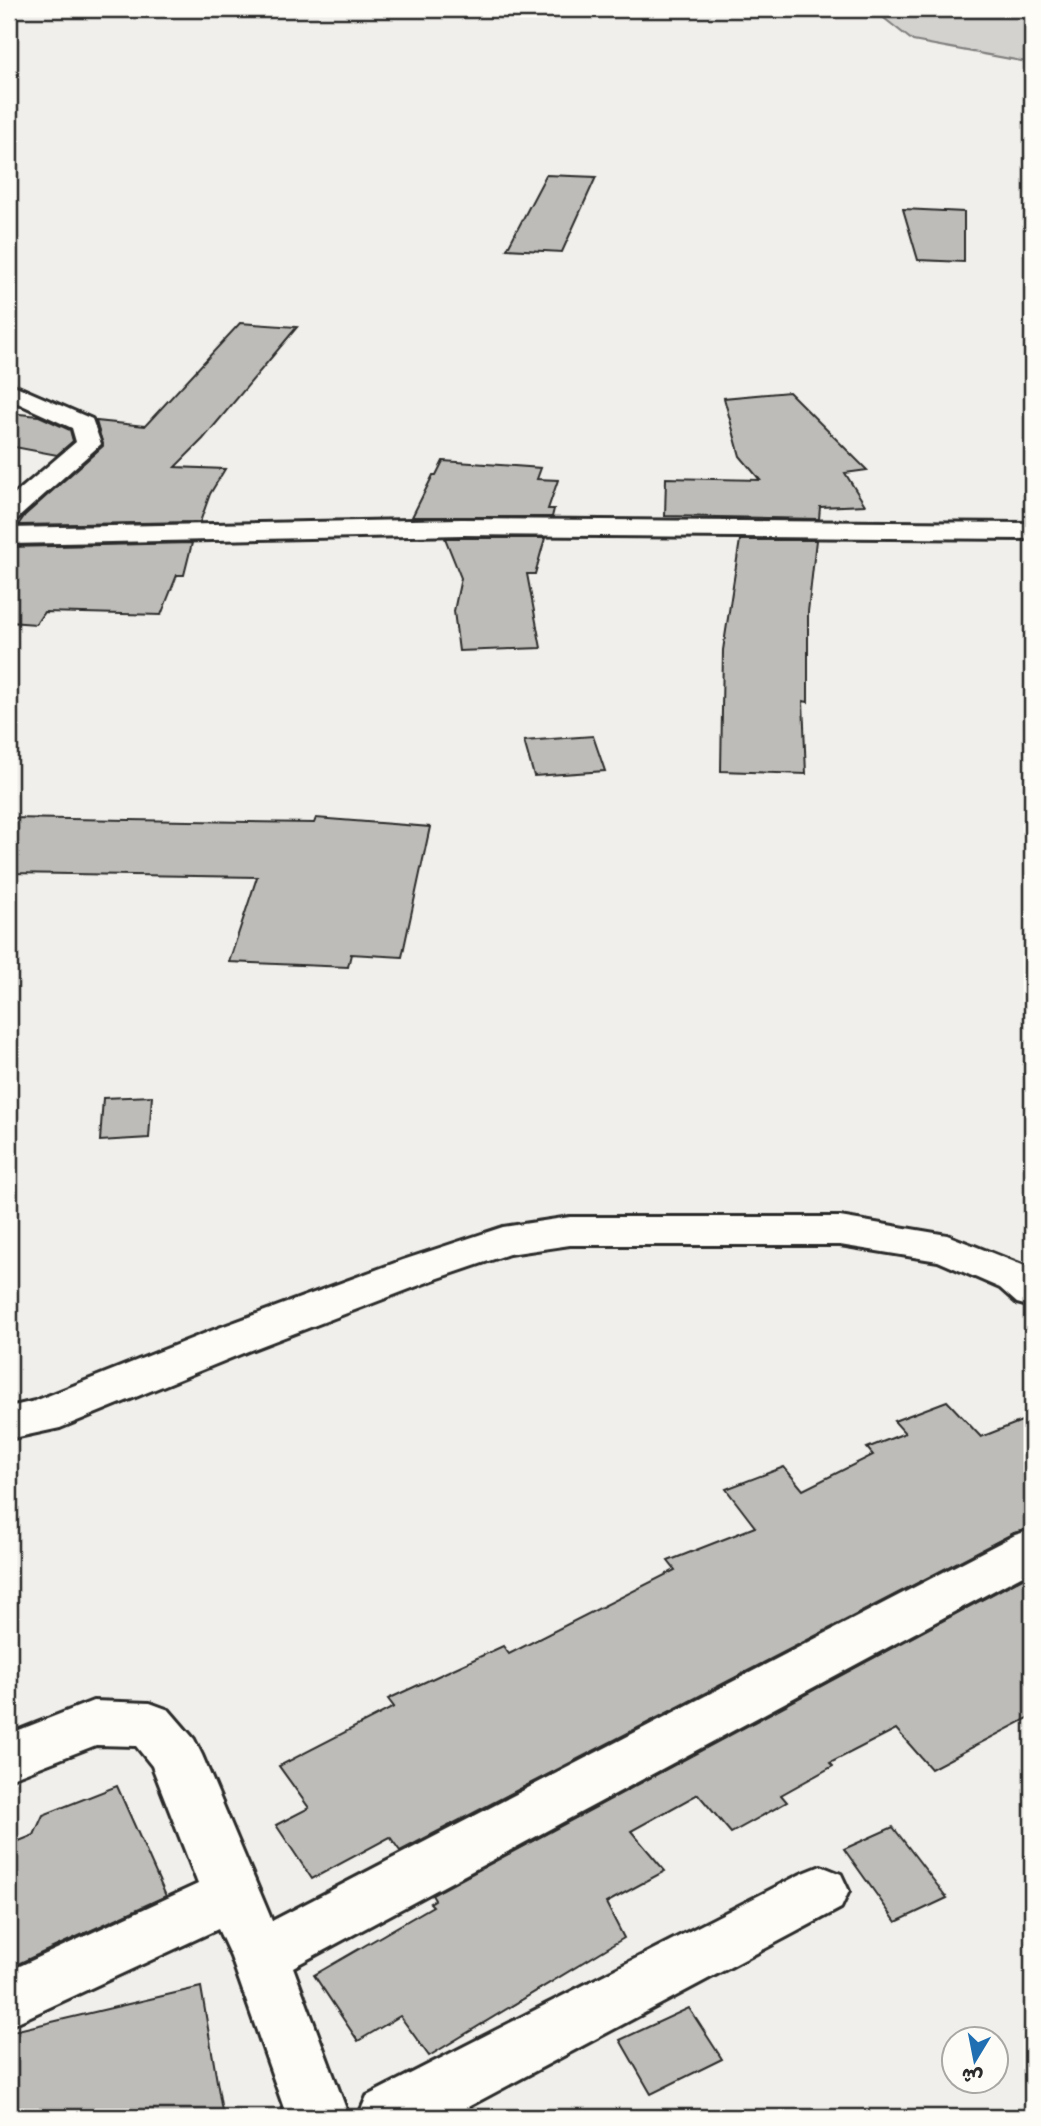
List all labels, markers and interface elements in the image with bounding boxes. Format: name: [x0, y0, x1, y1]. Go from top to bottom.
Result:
north arrow: [940, 2024, 1010, 2094]
text: ش: [960, 2063, 984, 2088]

